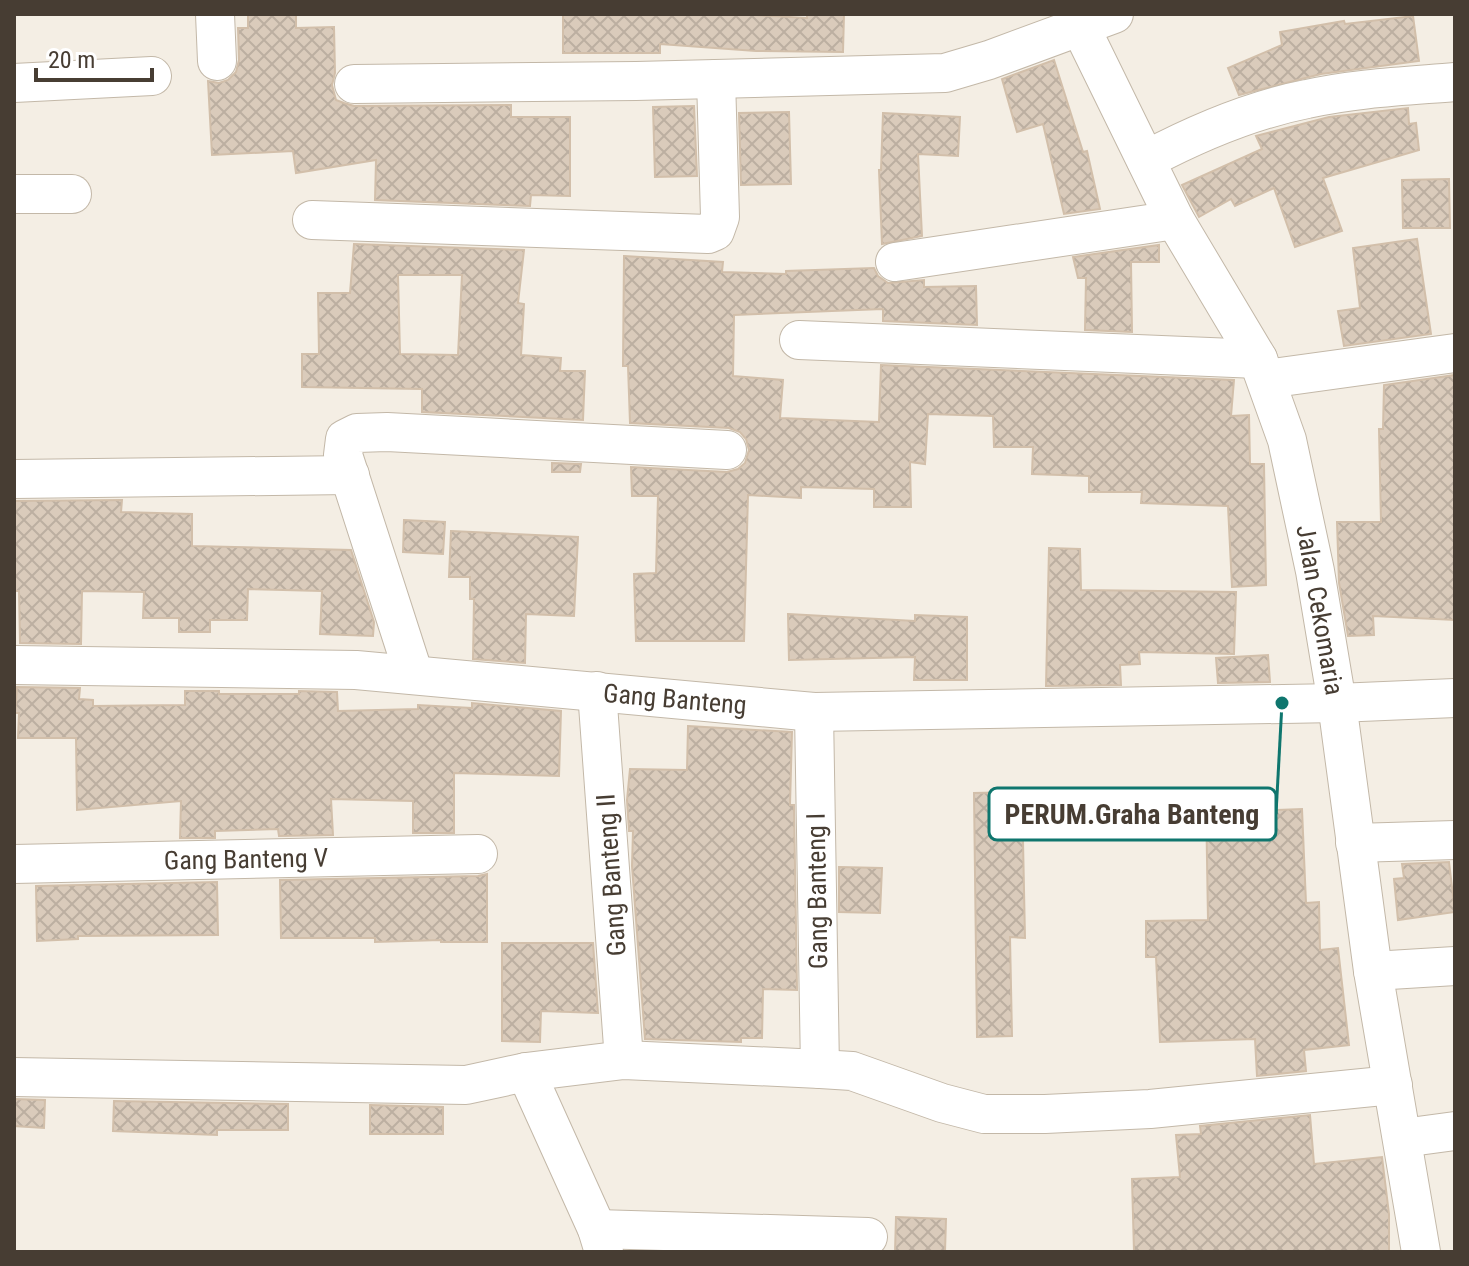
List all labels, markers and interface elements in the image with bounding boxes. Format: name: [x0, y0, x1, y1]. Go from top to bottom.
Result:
scale bar: [36, 32, 152, 82]
text: 20 m: [48, 46, 95, 74]
street label: Jalan Cekomaria: [1290, 523, 1350, 697]
street label: Gang Banteng: [602, 678, 748, 720]
callout: PERUM.Graha Banteng: [989, 788, 1276, 840]
street label: Gang Banteng II: [590, 793, 632, 957]
text: PERUM.Graha Banteng: [1005, 798, 1259, 831]
street label: Gang Banteng I: [801, 813, 833, 969]
street label: Gang Banteng V: [164, 843, 329, 875]

